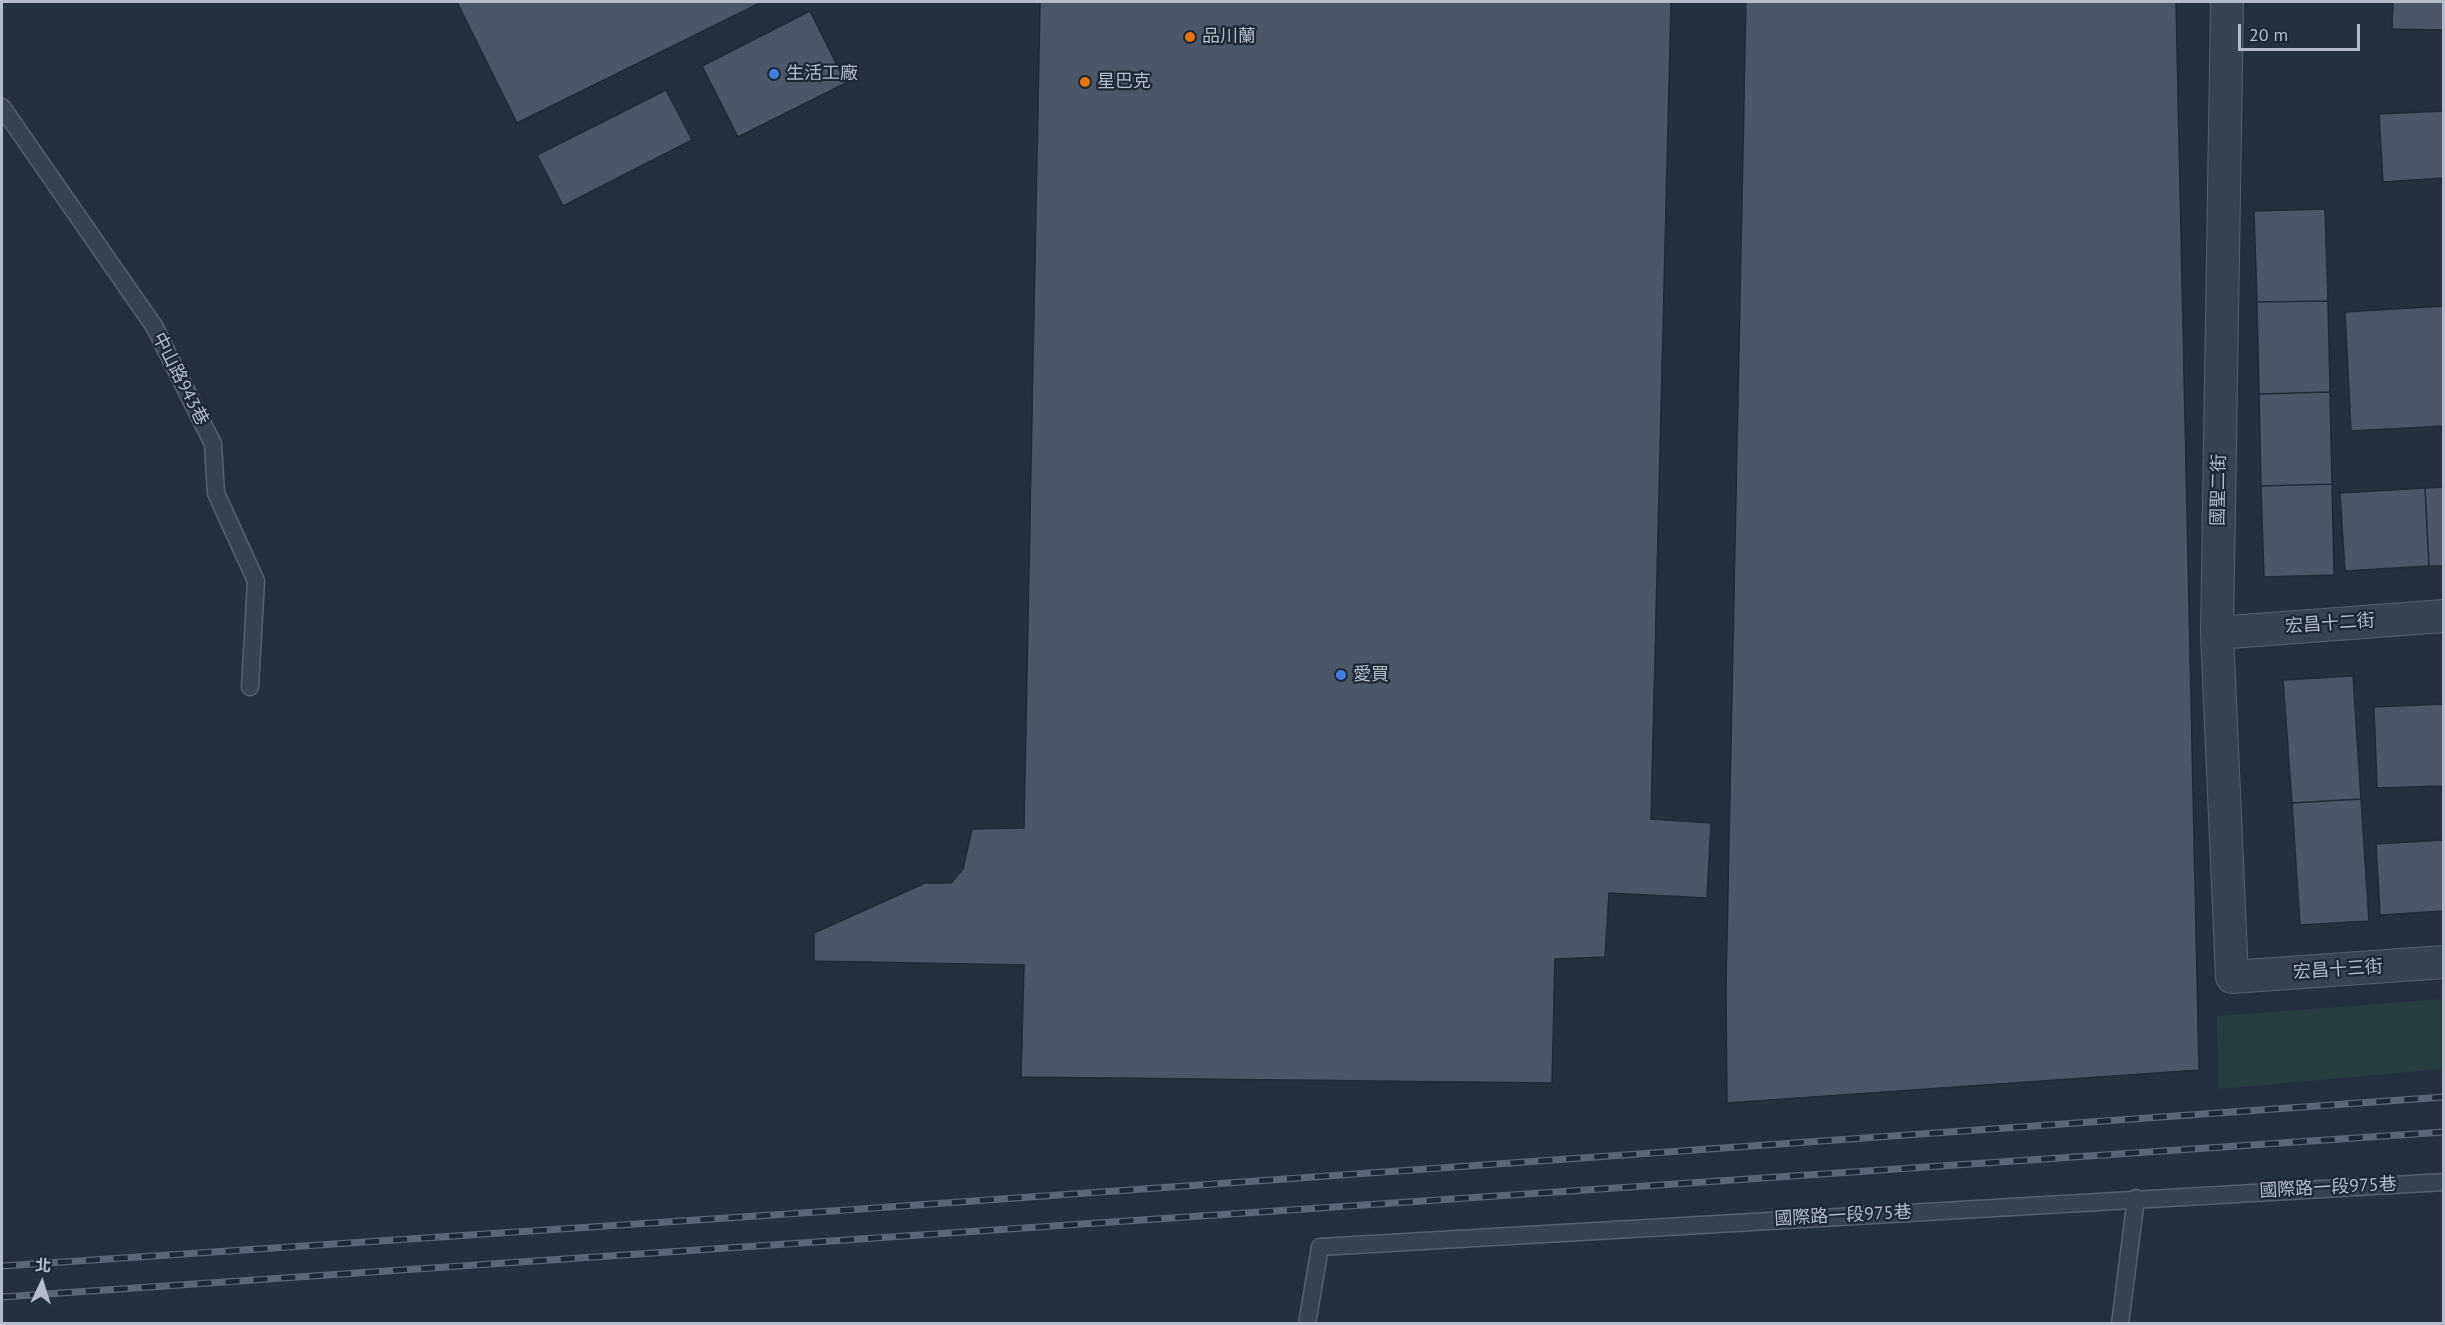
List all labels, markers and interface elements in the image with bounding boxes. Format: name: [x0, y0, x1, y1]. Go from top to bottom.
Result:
scale bar: [2241, 12, 2362, 50]
text: 20 m: [2249, 23, 2288, 46]
place label: 品川蘭: [1202, 26, 1256, 48]
marker: 品川蘭: [1183, 30, 1197, 44]
place label: 生活工廠: [786, 63, 858, 85]
marker: 生活工廠: [767, 67, 781, 81]
place label: 星巴克: [1097, 71, 1151, 93]
marker: 星巴克: [1078, 75, 1092, 89]
street label: 中山路943巷: [147, 329, 213, 429]
street label: 國聖二街: [2208, 454, 2230, 526]
street label: 宏昌十二街: [2284, 610, 2376, 638]
place label: 愛買: [1353, 664, 1389, 686]
marker: 愛買: [1334, 668, 1348, 682]
street label: 宏昌十三街: [2292, 956, 2384, 984]
street label: 國際路一段975巷: [2259, 1174, 2397, 1202]
street label: 國際路一段975巷: [1774, 1202, 1912, 1230]
north arrow: [12, 1253, 72, 1313]
text: 北: [35, 1255, 52, 1276]

